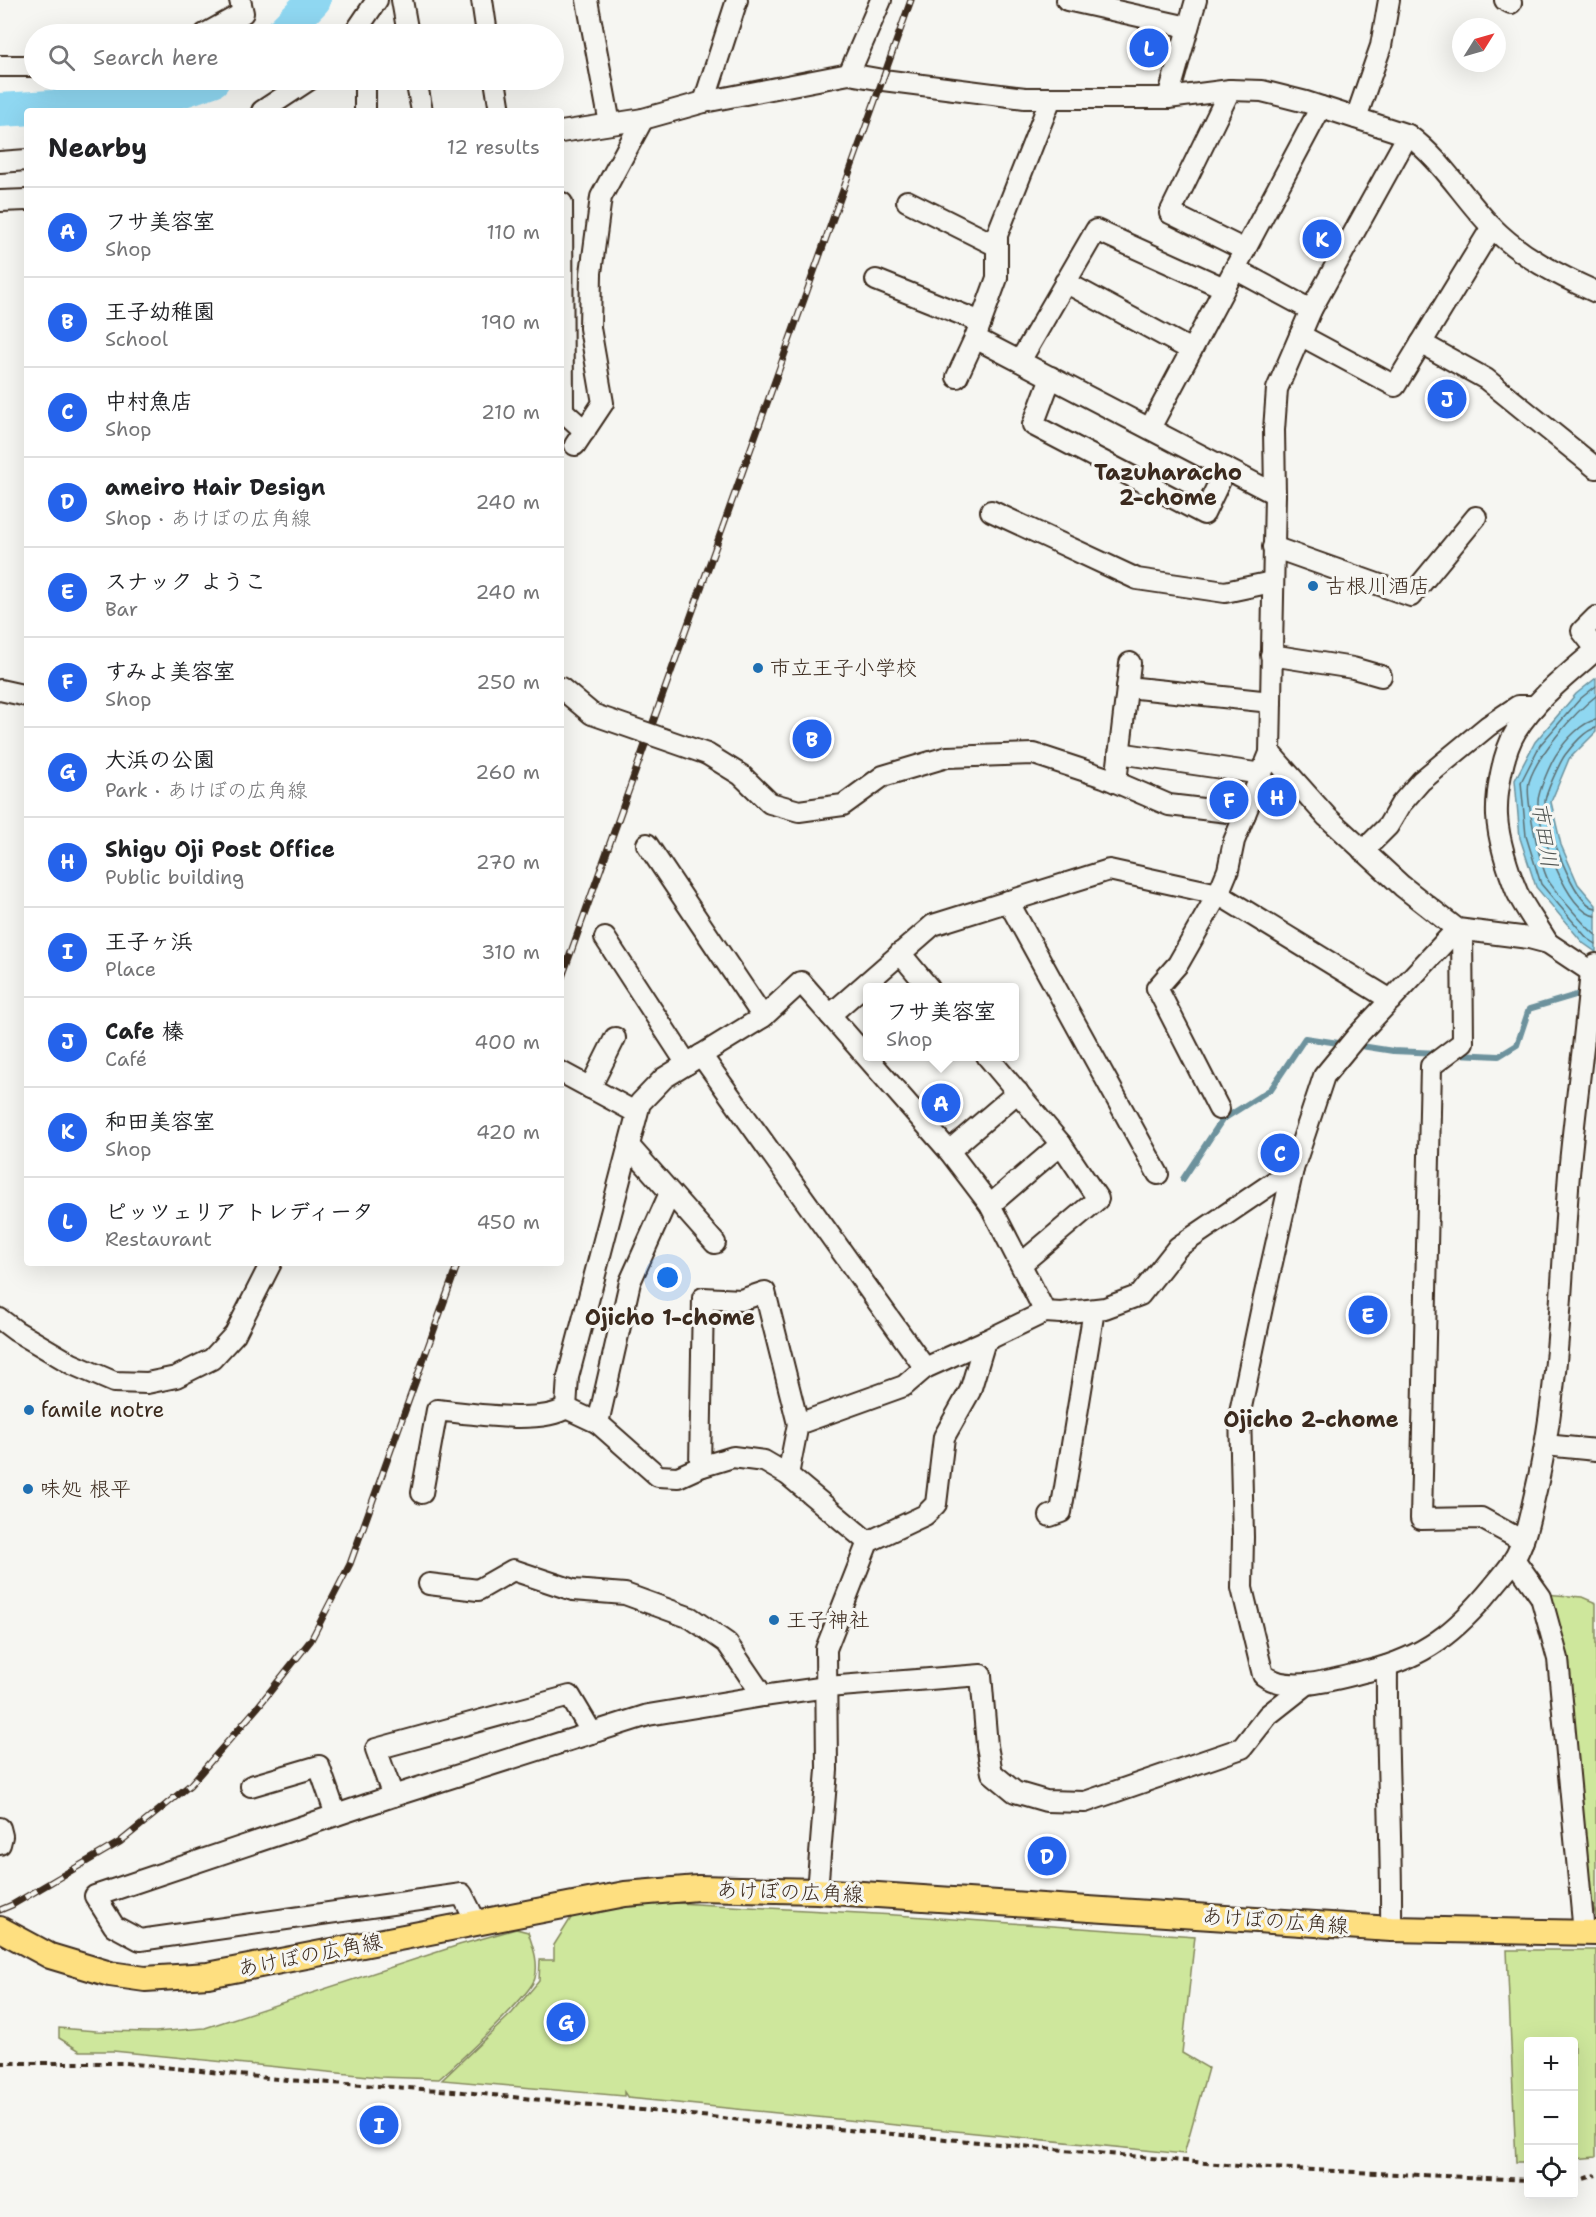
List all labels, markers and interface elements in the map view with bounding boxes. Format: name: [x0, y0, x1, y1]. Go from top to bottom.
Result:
north arrow: [1452, 18, 1506, 72]
search box: [24, 24, 564, 90]
pin: L: [1130, 26, 1168, 70]
icon: search: [45, 41, 78, 74]
text: Search here: [93, 43, 219, 72]
text: Nearby: [48, 130, 147, 165]
text: 12 results: [447, 134, 540, 160]
text: フサ美容室: [105, 207, 215, 236]
pin: K: [1302, 216, 1342, 262]
text: A: [60, 219, 75, 245]
text: 110 m: [486, 219, 540, 245]
text: Shop: [105, 236, 152, 262]
text: 王子幼稚園: [105, 297, 215, 326]
text: B: [61, 309, 74, 335]
text: 190 m: [481, 309, 540, 335]
text: School: [105, 326, 168, 352]
pin: J: [1428, 376, 1466, 422]
text: 中村魚店: [105, 387, 193, 416]
text: C: [61, 399, 74, 425]
text: 210 m: [481, 399, 540, 425]
text: Shop: [105, 416, 152, 442]
district label: Tazuharacho 2-chome: [1094, 458, 1242, 512]
text: ameiro Hair Design: [105, 473, 325, 502]
text: D: [60, 489, 75, 515]
text: 240 m: [475, 489, 540, 515]
text: Shop · あけぼの広角線: [105, 505, 311, 531]
text: スナック ようこ: [105, 567, 266, 596]
place label: 古根川酒店: [1325, 572, 1430, 600]
text: E: [61, 579, 74, 605]
text: 240 m: [475, 579, 540, 605]
marker: 古根川酒店: [1306, 579, 1320, 593]
text: Bar: [105, 596, 138, 622]
place label: 市立王子小学校: [770, 654, 917, 682]
text: すみよ美容室: [105, 657, 235, 686]
marker: 市立王子小学校: [751, 661, 765, 675]
text: F: [62, 669, 73, 695]
text: 250 m: [476, 669, 540, 695]
text: Shop: [105, 686, 152, 712]
pin: B: [792, 716, 832, 762]
text: 大浜の公園: [105, 745, 215, 774]
text: G: [59, 759, 76, 785]
text: 260 m: [475, 759, 540, 785]
pin: H: [1258, 774, 1296, 820]
text: Park · あけぼの広角線: [105, 777, 307, 803]
pin: F: [1210, 778, 1248, 822]
water label: 市田川: [1526, 800, 1564, 870]
text: Shigu Oji Post Office: [105, 835, 335, 864]
text: H: [60, 849, 75, 875]
text: 270 m: [476, 849, 540, 875]
text: Public building: [105, 864, 244, 890]
text: 王子ヶ浜: [105, 927, 193, 956]
text: I: [62, 939, 73, 965]
text: 310 m: [481, 939, 540, 965]
text: Place: [105, 956, 156, 982]
popup: [863, 983, 1019, 1061]
text: フサ美容室: [886, 997, 996, 1026]
text: Cafe 榛: [105, 1017, 184, 1046]
text: Shop: [886, 1026, 933, 1052]
text: J: [61, 1029, 74, 1055]
text: 400 m: [474, 1029, 540, 1055]
text: Café: [105, 1046, 147, 1072]
pin: A: [922, 1080, 960, 1126]
text: 和田美容室: [105, 1107, 215, 1136]
text: K: [61, 1119, 74, 1145]
text: 420 m: [476, 1119, 540, 1145]
pin: C: [1260, 1130, 1300, 1176]
text: Shop: [105, 1136, 152, 1162]
text: ピッツェリア トレディータ: [105, 1197, 374, 1226]
text: L: [62, 1209, 73, 1235]
text: 450 m: [476, 1209, 540, 1235]
text: Restaurant: [105, 1226, 212, 1252]
your location: [653, 1263, 682, 1292]
pin: E: [1348, 1292, 1388, 1338]
district label: Ojicho 1-chome: [585, 1303, 755, 1332]
place label: famile notre: [41, 1396, 164, 1424]
marker: famile notre: [22, 1403, 36, 1417]
district label: Ojicho 2-chome: [1223, 1405, 1399, 1434]
place label: 味処 根平: [40, 1475, 131, 1503]
marker: 味処 根平: [21, 1482, 35, 1496]
place label: 王子神社: [786, 1606, 870, 1634]
marker: 王子神社: [767, 1613, 781, 1627]
pin: D: [1028, 1834, 1066, 1878]
street label: あけぼの広角線: [716, 1875, 864, 1909]
street label: あけぼの広角線: [1201, 1902, 1349, 1940]
street label: あけぼの広角線: [235, 1927, 385, 1983]
pin: G: [546, 2000, 586, 2044]
map controls: [1524, 2037, 1578, 2199]
button: +: [1524, 2037, 1578, 2091]
button: −: [1524, 2091, 1578, 2145]
pin: I: [360, 2102, 398, 2148]
button: locate: [1524, 2145, 1578, 2199]

